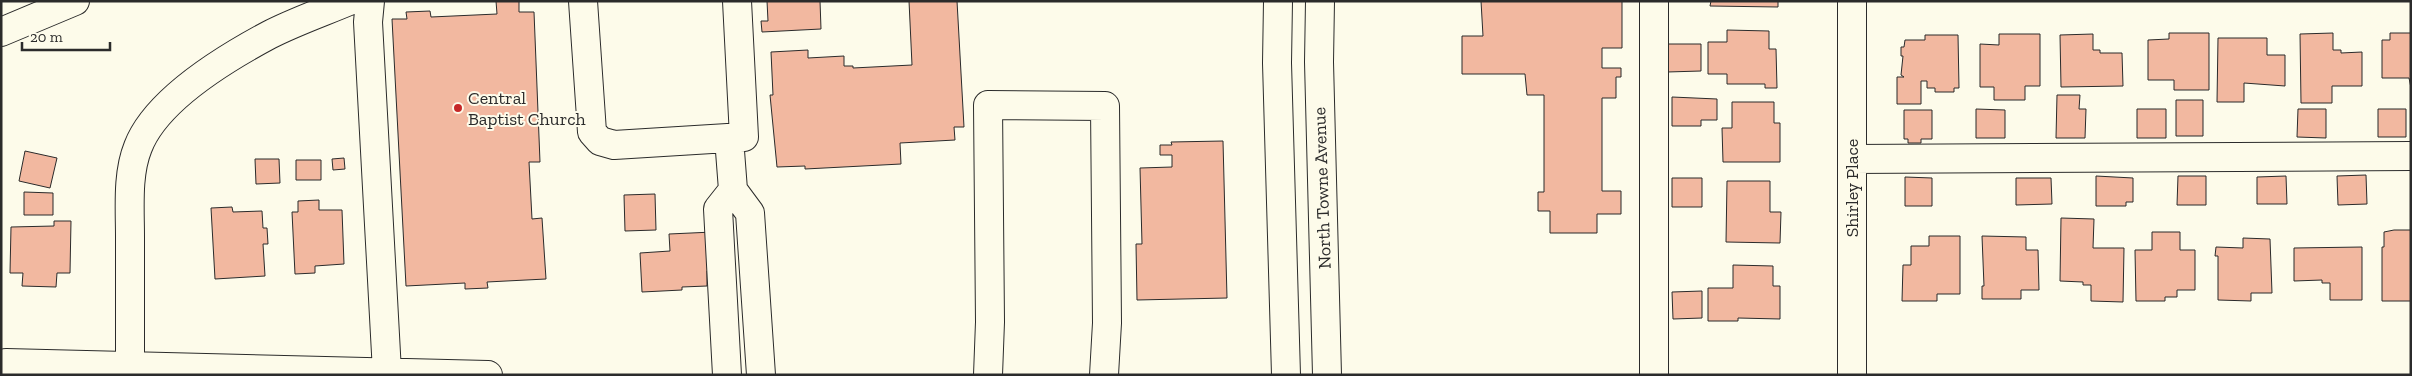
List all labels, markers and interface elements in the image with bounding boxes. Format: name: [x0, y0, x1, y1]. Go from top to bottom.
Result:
scale bar: [22, 20, 110, 52]
text: 20 m: [30, 28, 63, 46]
place label: Central Baptist Church: [468, 87, 586, 130]
marker: Central Baptist Church: [452, 102, 464, 114]
street label: North Towne Avenue: [1308, 107, 1336, 269]
street label: Shirley Place: [1841, 139, 1863, 237]

